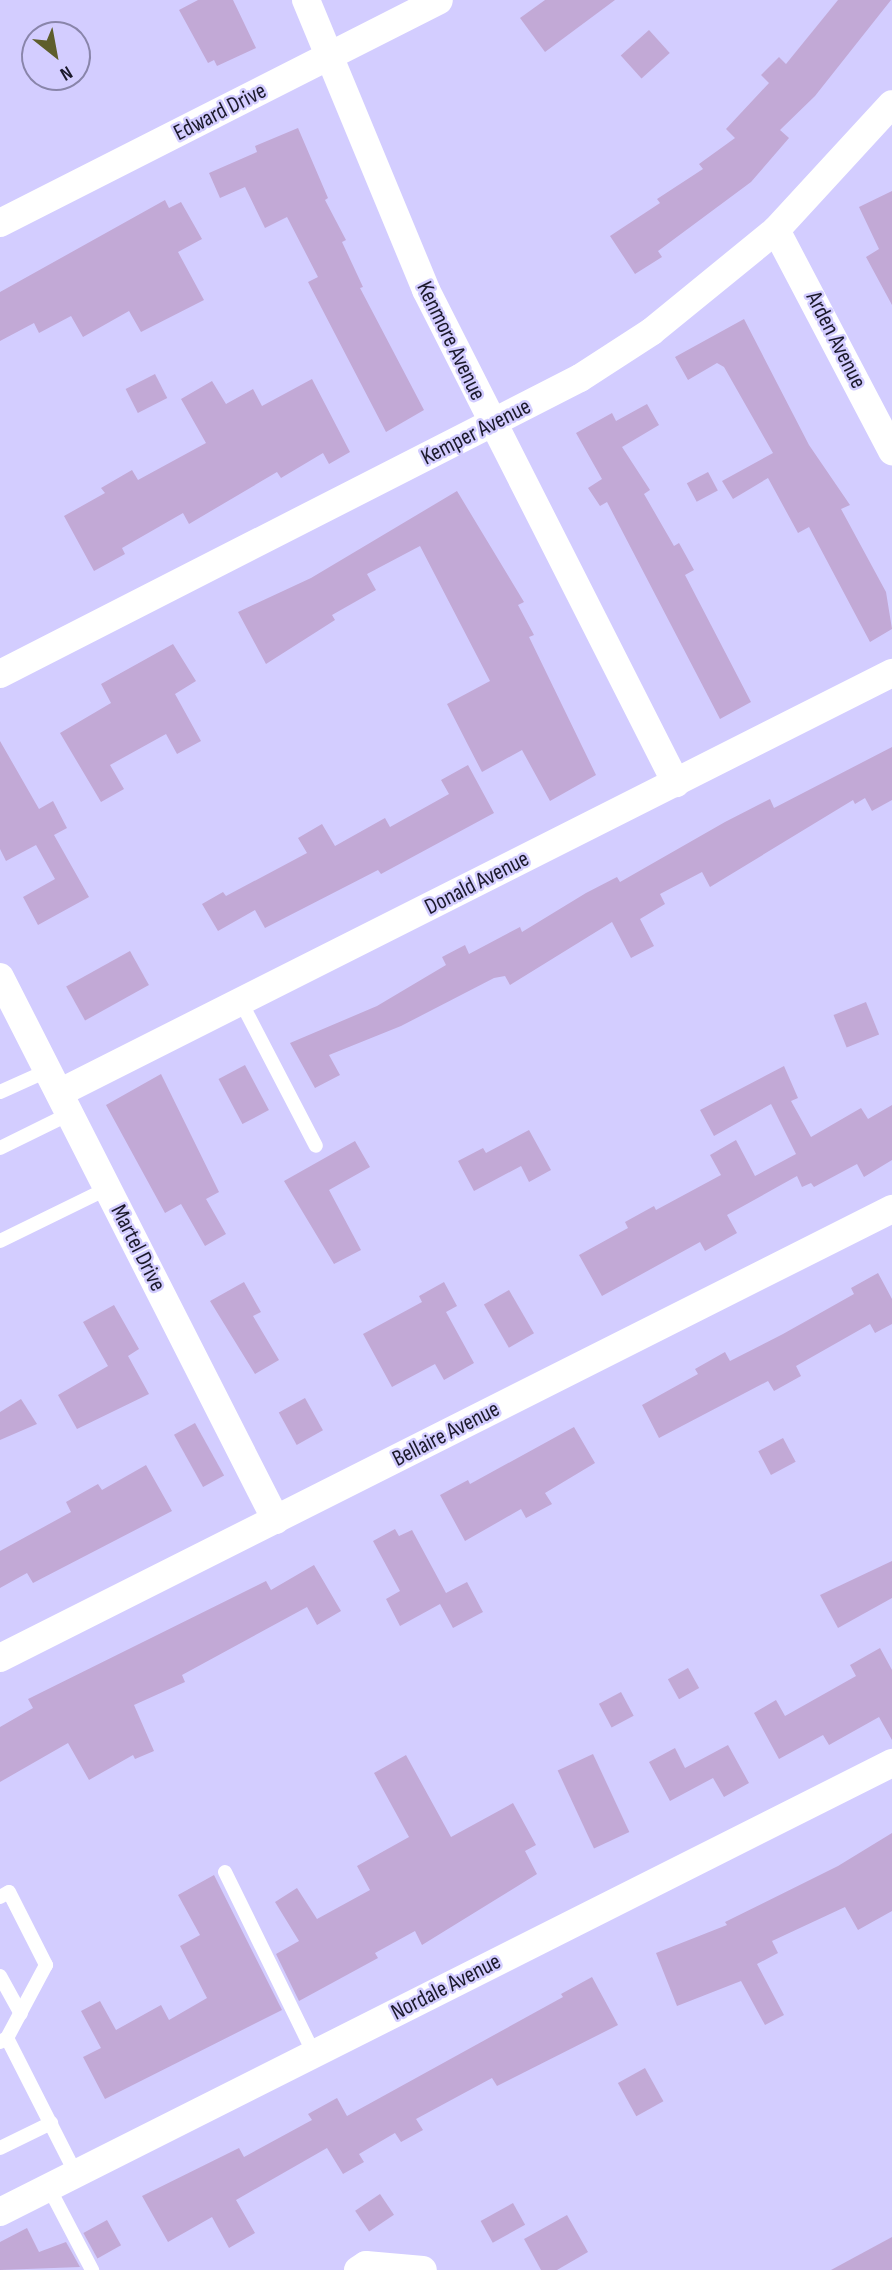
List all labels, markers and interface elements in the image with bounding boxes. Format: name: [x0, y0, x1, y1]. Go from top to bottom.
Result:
north arrow: [21, 21, 91, 91]
text: N: [56, 60, 76, 85]
street label: Edward Drive: [169, 77, 271, 147]
street label: Kenmore Avenue: [410, 277, 492, 405]
street label: Arden Avenue: [800, 287, 872, 393]
street label: Kemper Avenue: [417, 393, 535, 471]
street label: Donald Avenue: [420, 845, 534, 921]
street label: Martel Drive: [104, 1200, 172, 1296]
street label: Bellaire Avenue: [388, 1395, 504, 1473]
street label: Nordale Avenue: [387, 1948, 505, 2026]

